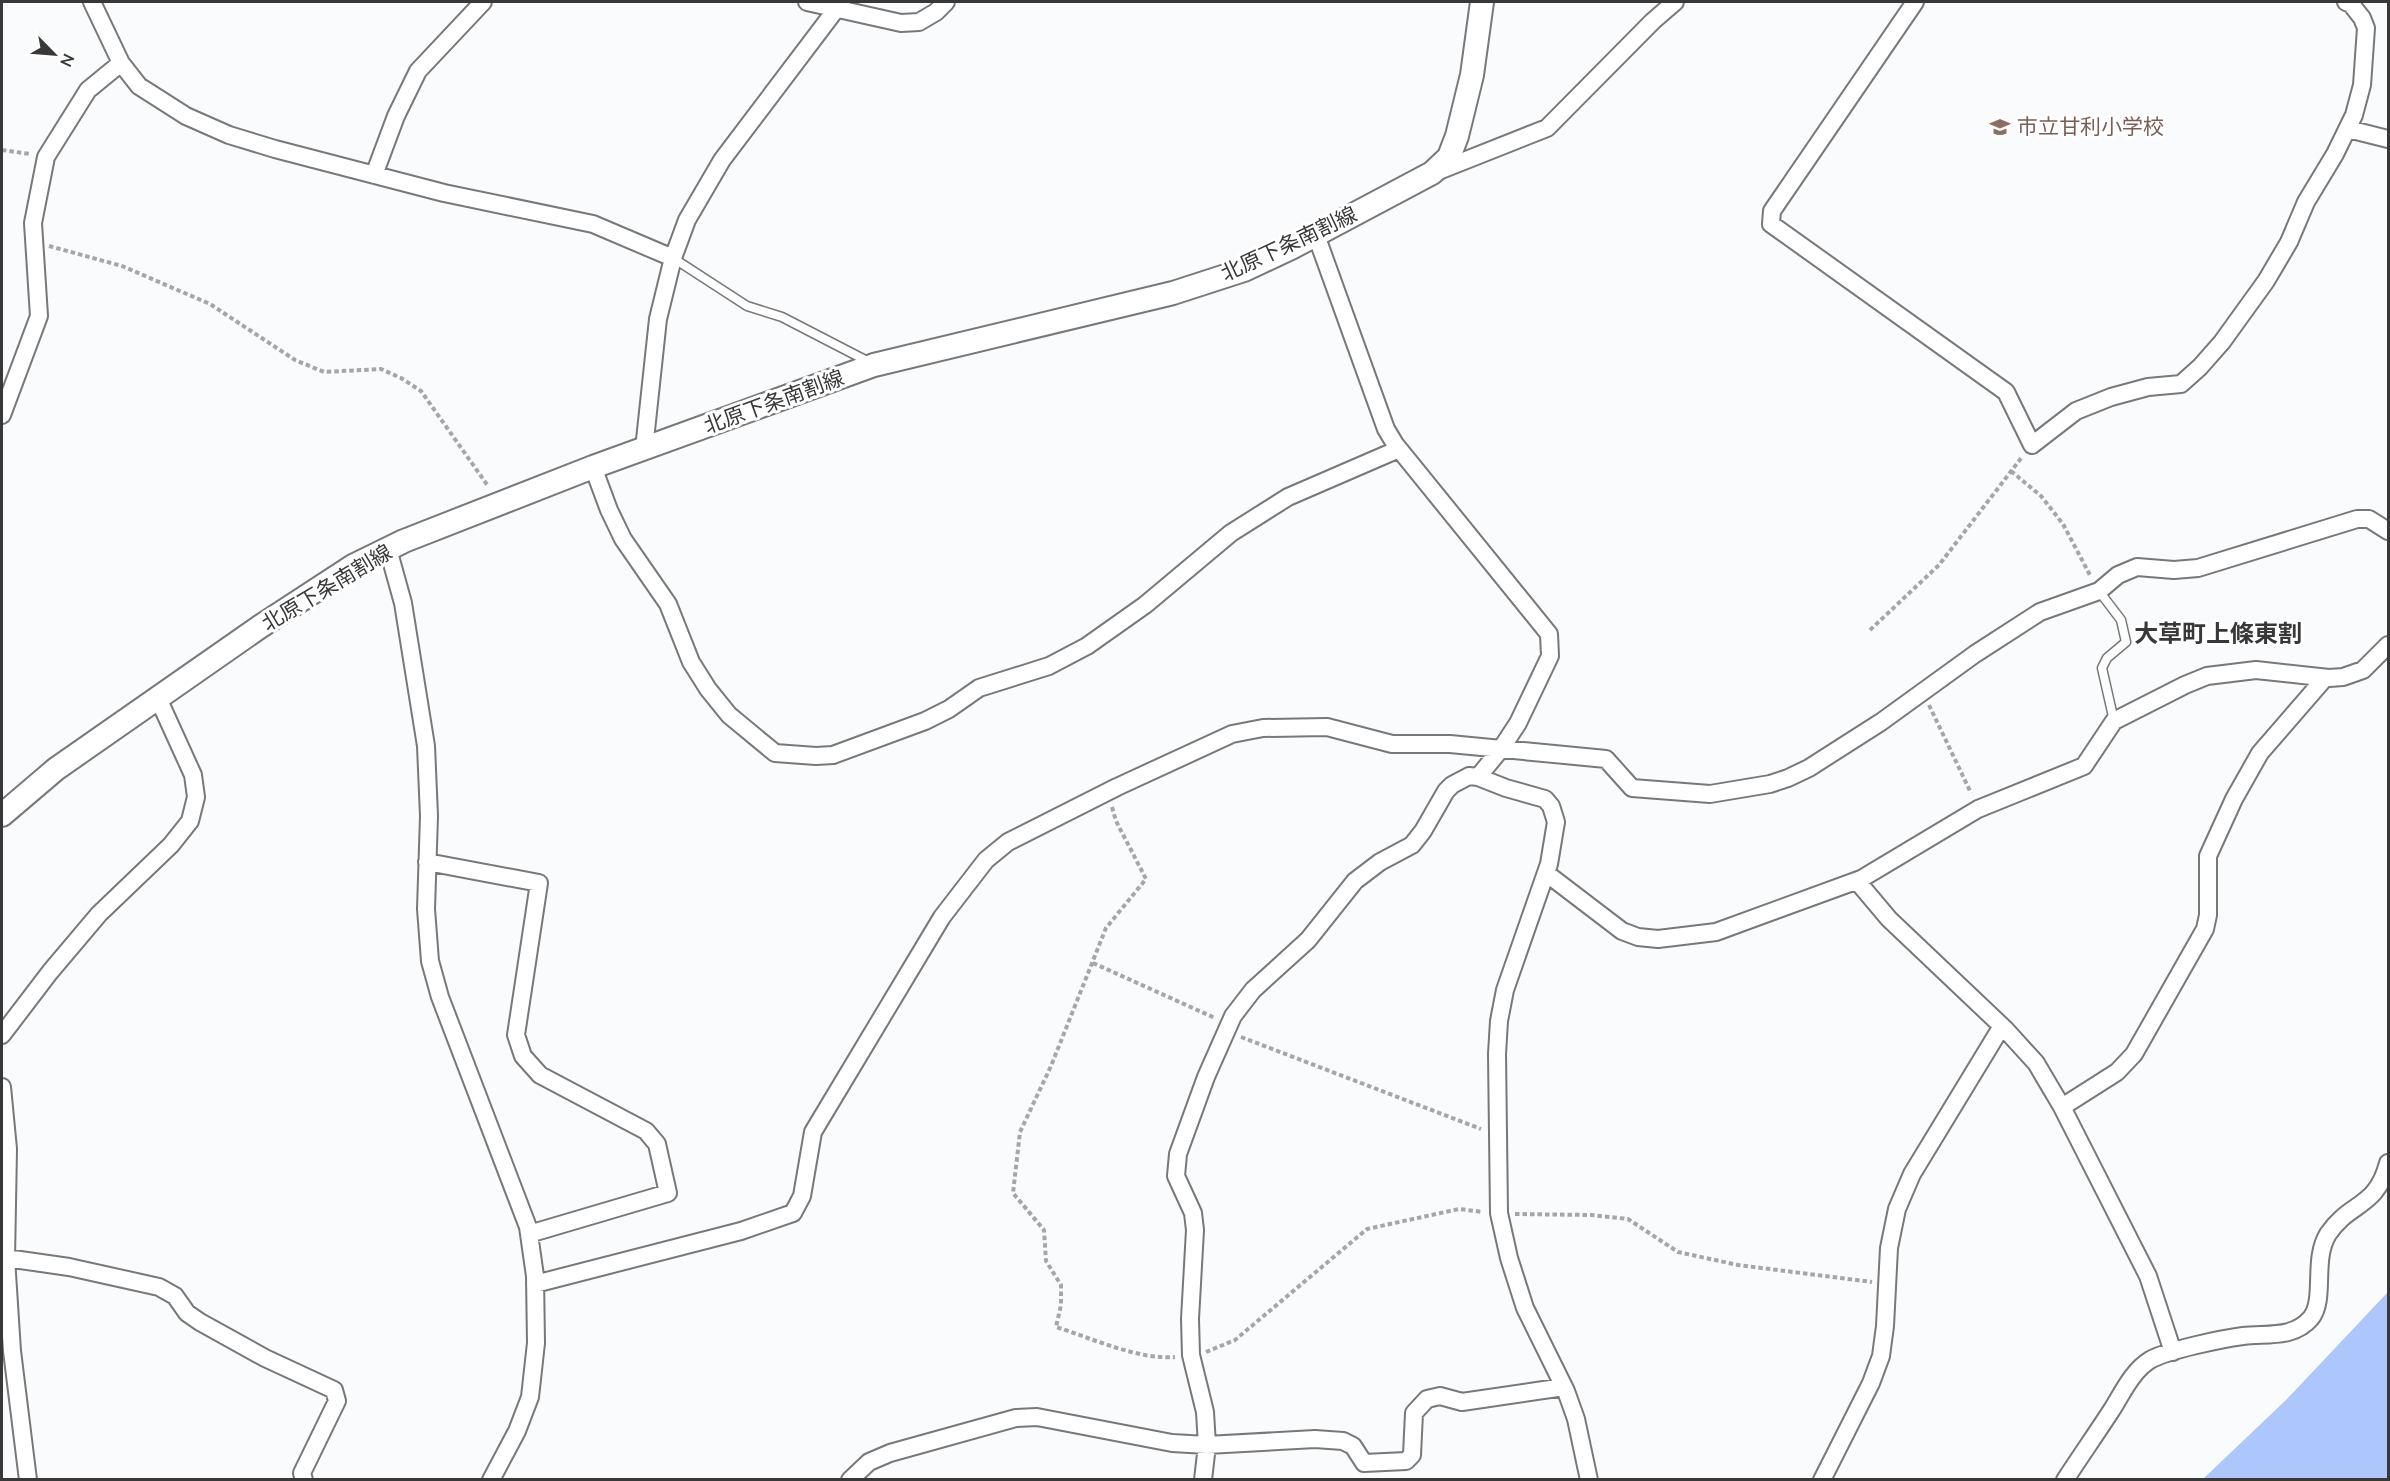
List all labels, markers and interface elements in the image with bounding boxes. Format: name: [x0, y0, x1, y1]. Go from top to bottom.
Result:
north arrow: [24, 24, 84, 84]
text: N: [54, 50, 79, 70]
place label: 市立甘利小学校: [2017, 113, 2164, 141]
school or university icon: 市立甘利小学校: [1988, 115, 2012, 139]
street label: 北原下条南割線: [1216, 200, 1362, 288]
street label: 北原下条南割線: [700, 364, 848, 440]
street label: 北原下条南割線: [257, 538, 397, 638]
district label: 大草町上條東割: [2134, 618, 2302, 650]

